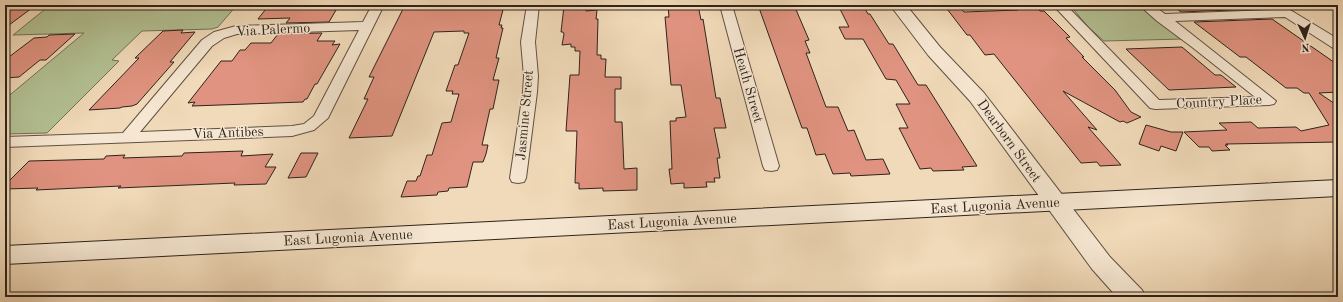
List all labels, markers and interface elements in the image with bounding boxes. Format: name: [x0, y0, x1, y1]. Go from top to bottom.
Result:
north arrow: [1285, 18, 1325, 58]
street label: Via Palermo: [235, 21, 311, 39]
text: N: [1300, 41, 1310, 52]
street label: Heath Street: [731, 46, 765, 124]
street label: Jasmine Street: [514, 69, 536, 161]
street label: Country Place: [1176, 93, 1262, 111]
street label: Dearborn Street: [974, 97, 1044, 185]
street label: Via Antibes: [192, 125, 264, 141]
street label: East Lugonia Avenue: [930, 196, 1060, 216]
street label: East Lugonia Avenue: [607, 212, 737, 232]
street label: East Lugonia Avenue: [283, 228, 413, 248]

